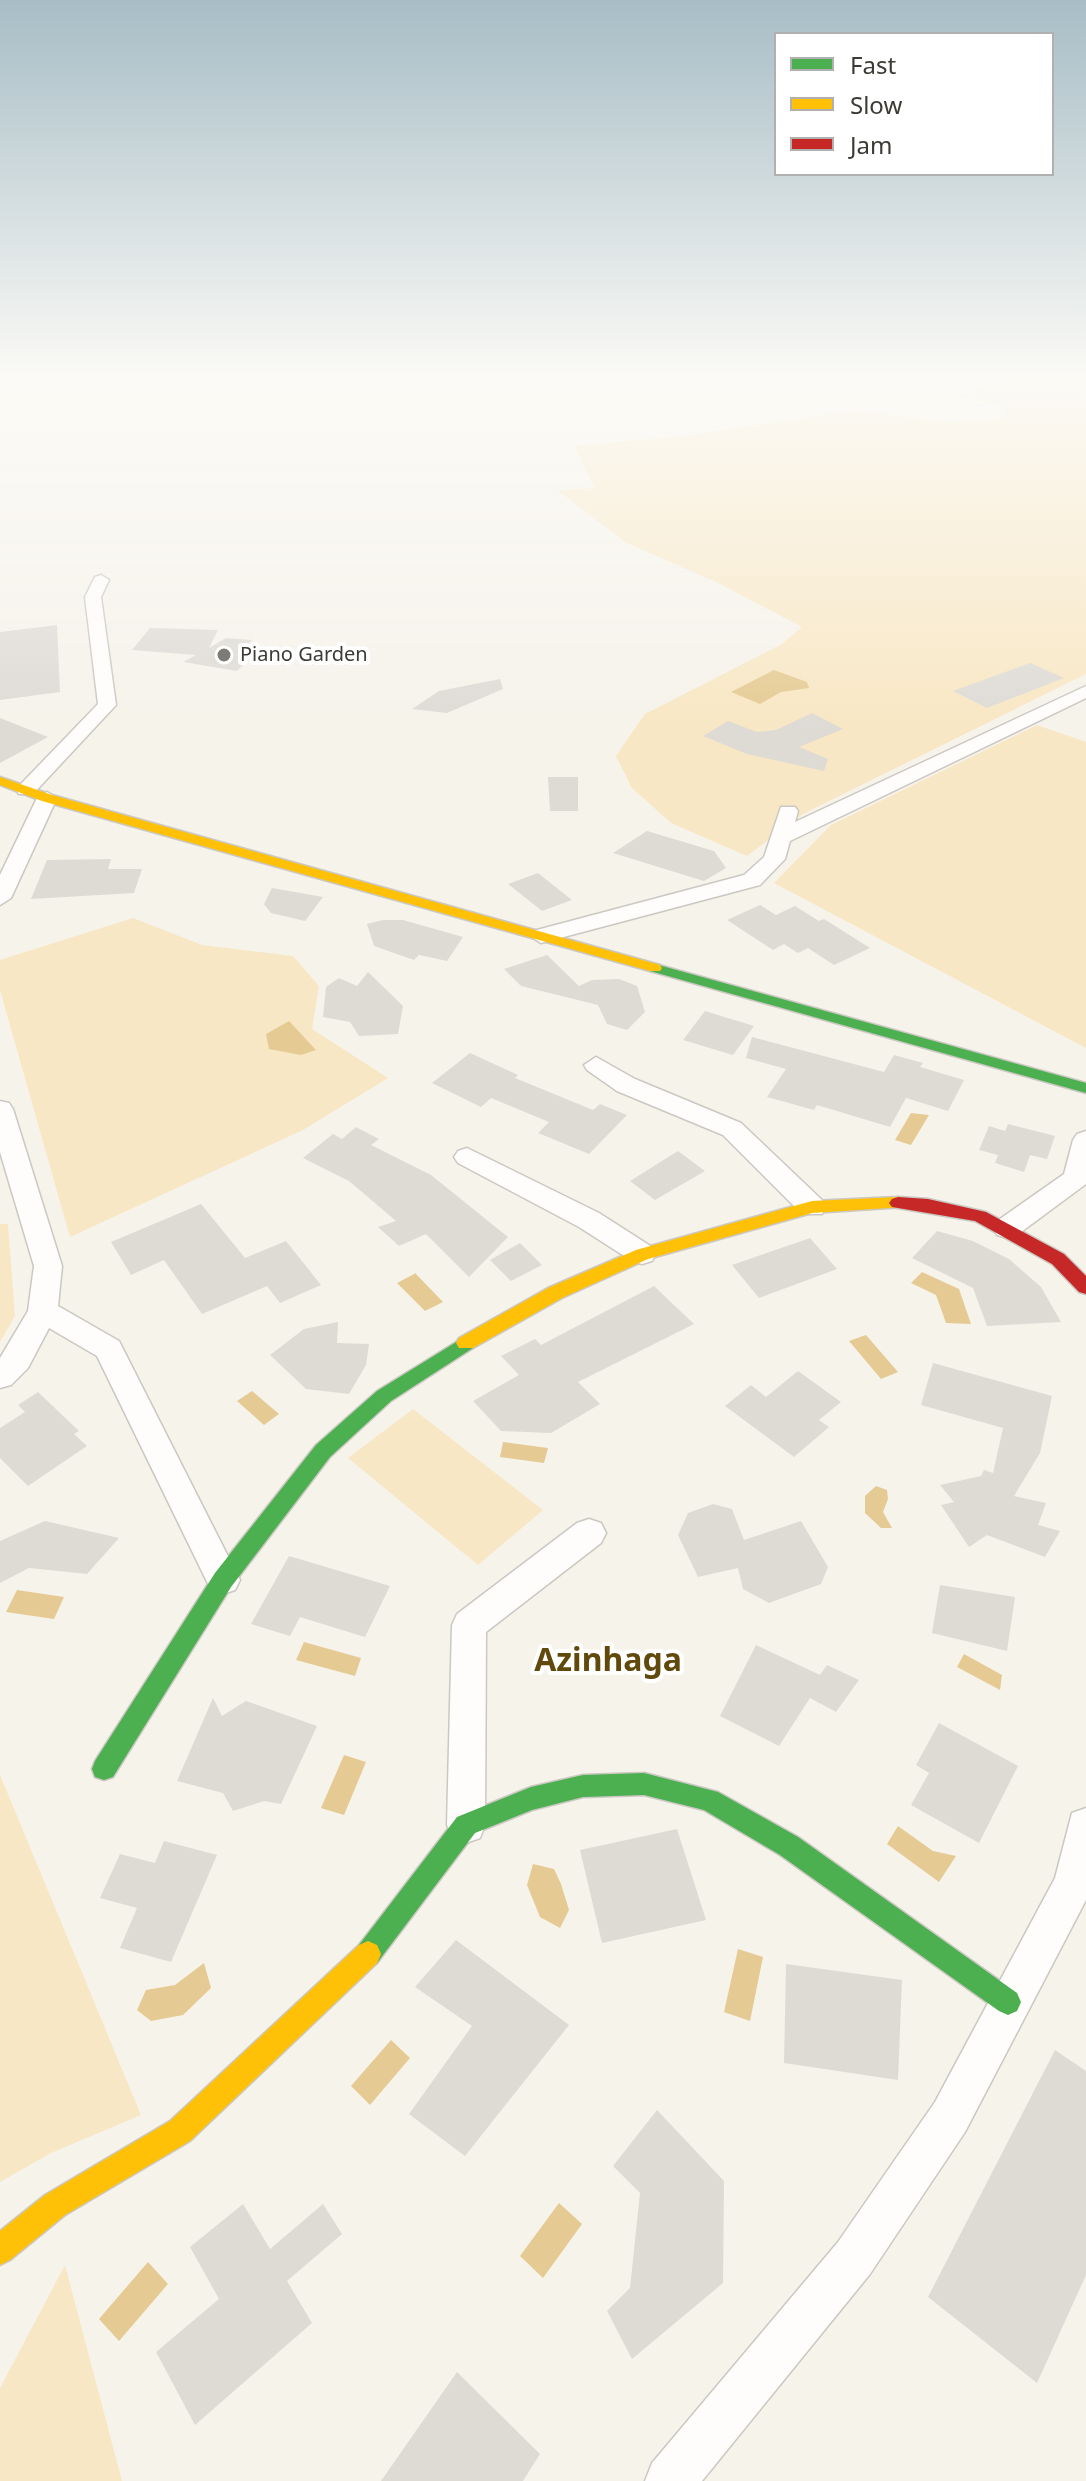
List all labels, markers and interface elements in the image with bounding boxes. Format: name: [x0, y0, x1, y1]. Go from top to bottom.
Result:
legend: [774, 32, 1054, 176]
text: Fast: [850, 48, 896, 81]
text: Slow: [850, 88, 902, 121]
text: Jam: [850, 128, 892, 161]
place label: Piano Garden: [240, 643, 368, 667]
marker: Piano Garden: [215, 646, 233, 664]
district label: Azinhaga: [534, 1643, 682, 1681]

